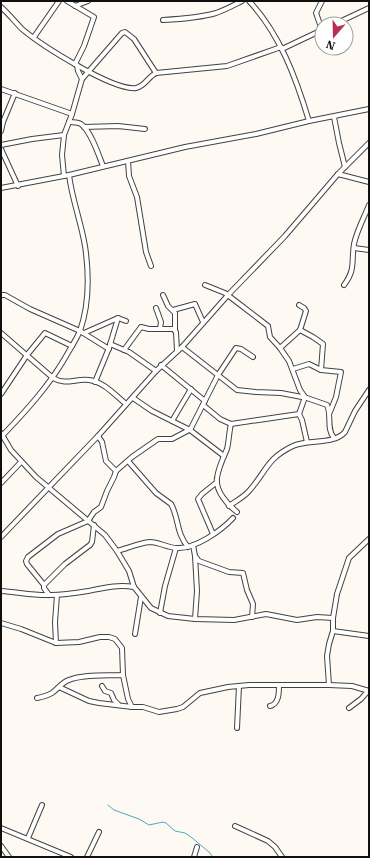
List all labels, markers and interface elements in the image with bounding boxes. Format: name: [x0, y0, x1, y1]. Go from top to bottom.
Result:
north arrow: [314, 16, 354, 56]
text: N: [324, 37, 337, 53]

